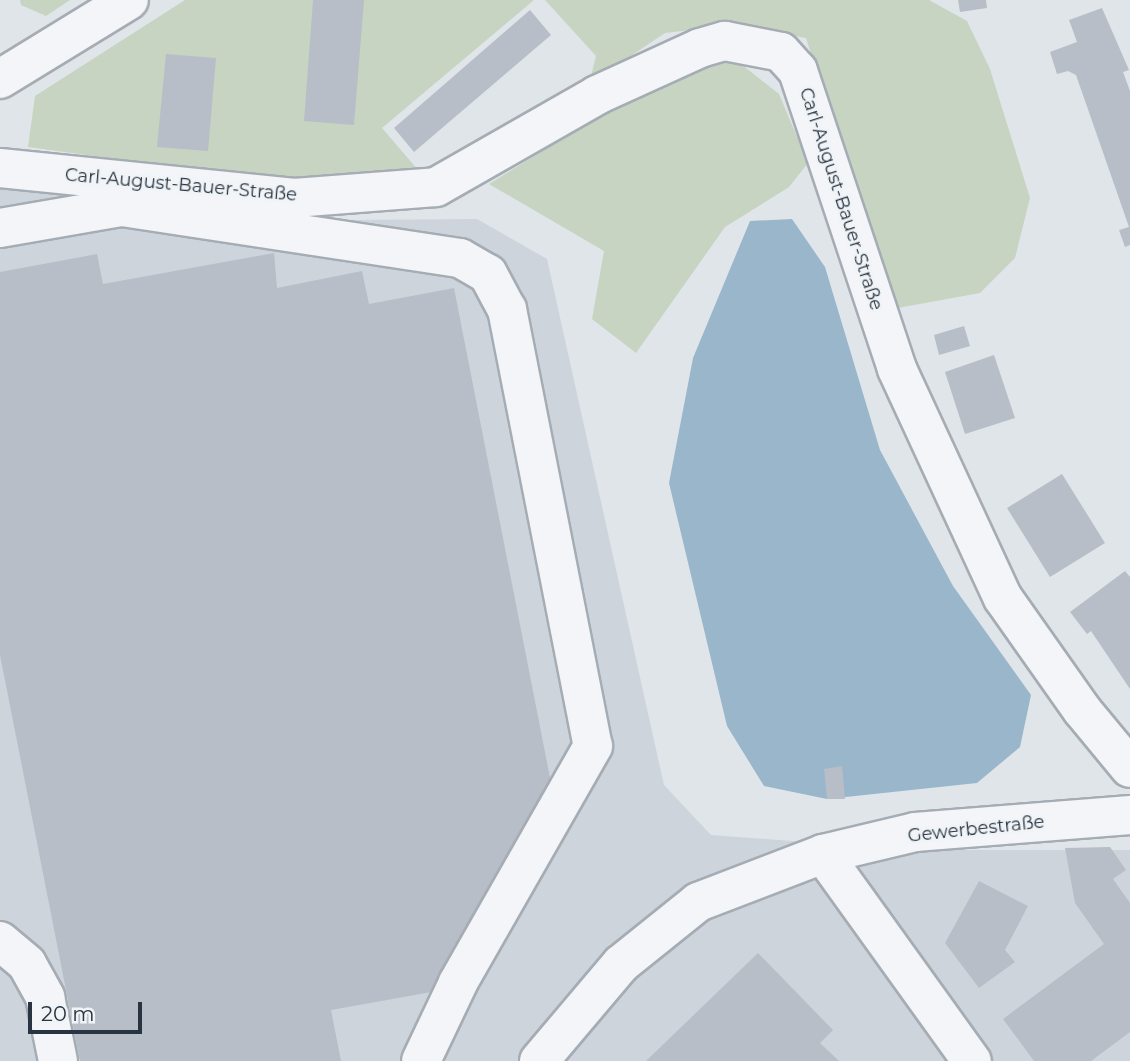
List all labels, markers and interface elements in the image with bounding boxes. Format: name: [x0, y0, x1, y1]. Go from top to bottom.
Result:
street label: Carl-August-Bauer-Straße: [795, 85, 887, 313]
street label: Carl-August-Bauer-Straße: [64, 164, 298, 206]
street label: Gewerbestraße: [907, 811, 1045, 847]
scale bar: [32, 988, 145, 1032]
text: 20 m: [41, 1001, 95, 1026]

